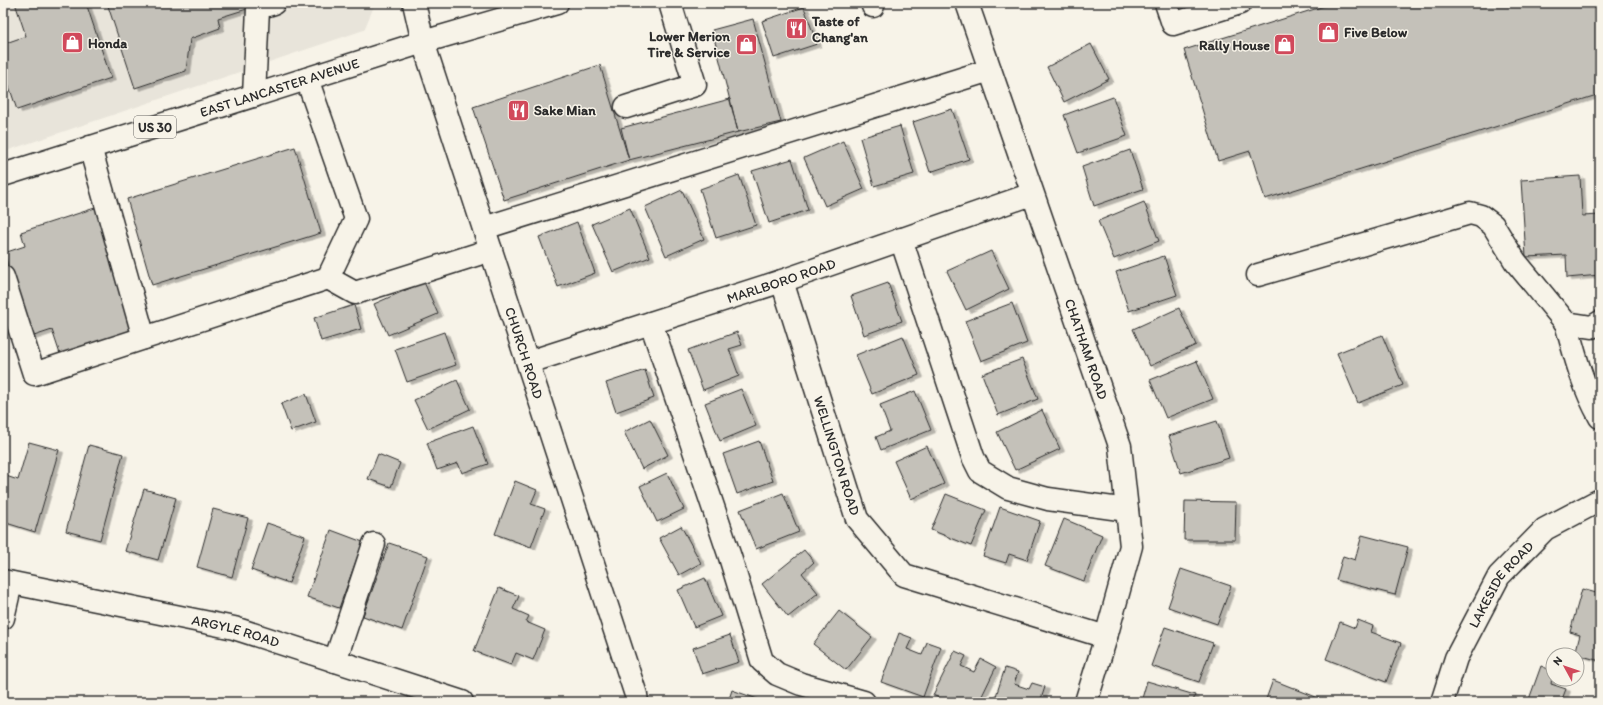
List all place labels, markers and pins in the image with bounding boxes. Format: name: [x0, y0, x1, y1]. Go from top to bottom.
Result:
place label: Taste of Chang'an: [811, 13, 868, 46]
restaurant icon: Taste of Chang'an: [784, 16, 810, 42]
shop icon: Five Below: [1315, 19, 1341, 45]
place label: Five Below: [1344, 24, 1408, 41]
place label: Lower Merion Tire & Service: [647, 28, 730, 61]
shop icon: Honda: [60, 30, 86, 56]
shop icon: Lower Merion Tire & Service: [733, 31, 759, 57]
shop icon: Rally House: [1272, 32, 1298, 58]
place label: Honda: [88, 35, 127, 52]
place label: Rally House: [1199, 37, 1270, 54]
restaurant icon: Sake Mian: [505, 97, 531, 123]
place label: Sake Mian: [534, 102, 596, 119]

